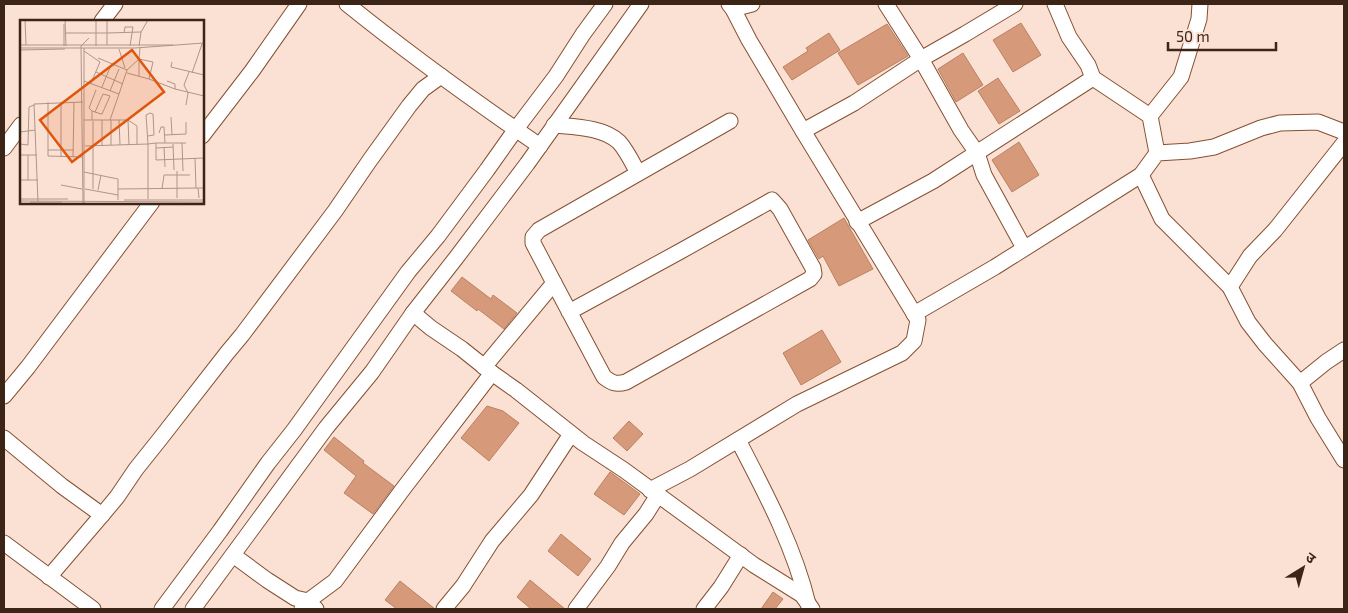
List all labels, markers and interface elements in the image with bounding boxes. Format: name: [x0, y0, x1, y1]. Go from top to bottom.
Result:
inset map: [20, 20, 204, 204]
scale bar: [1168, 20, 1276, 52]
text: 50 m: [1176, 27, 1210, 45]
north arrow: [1278, 543, 1328, 593]
text: उ: [1303, 548, 1320, 567]

